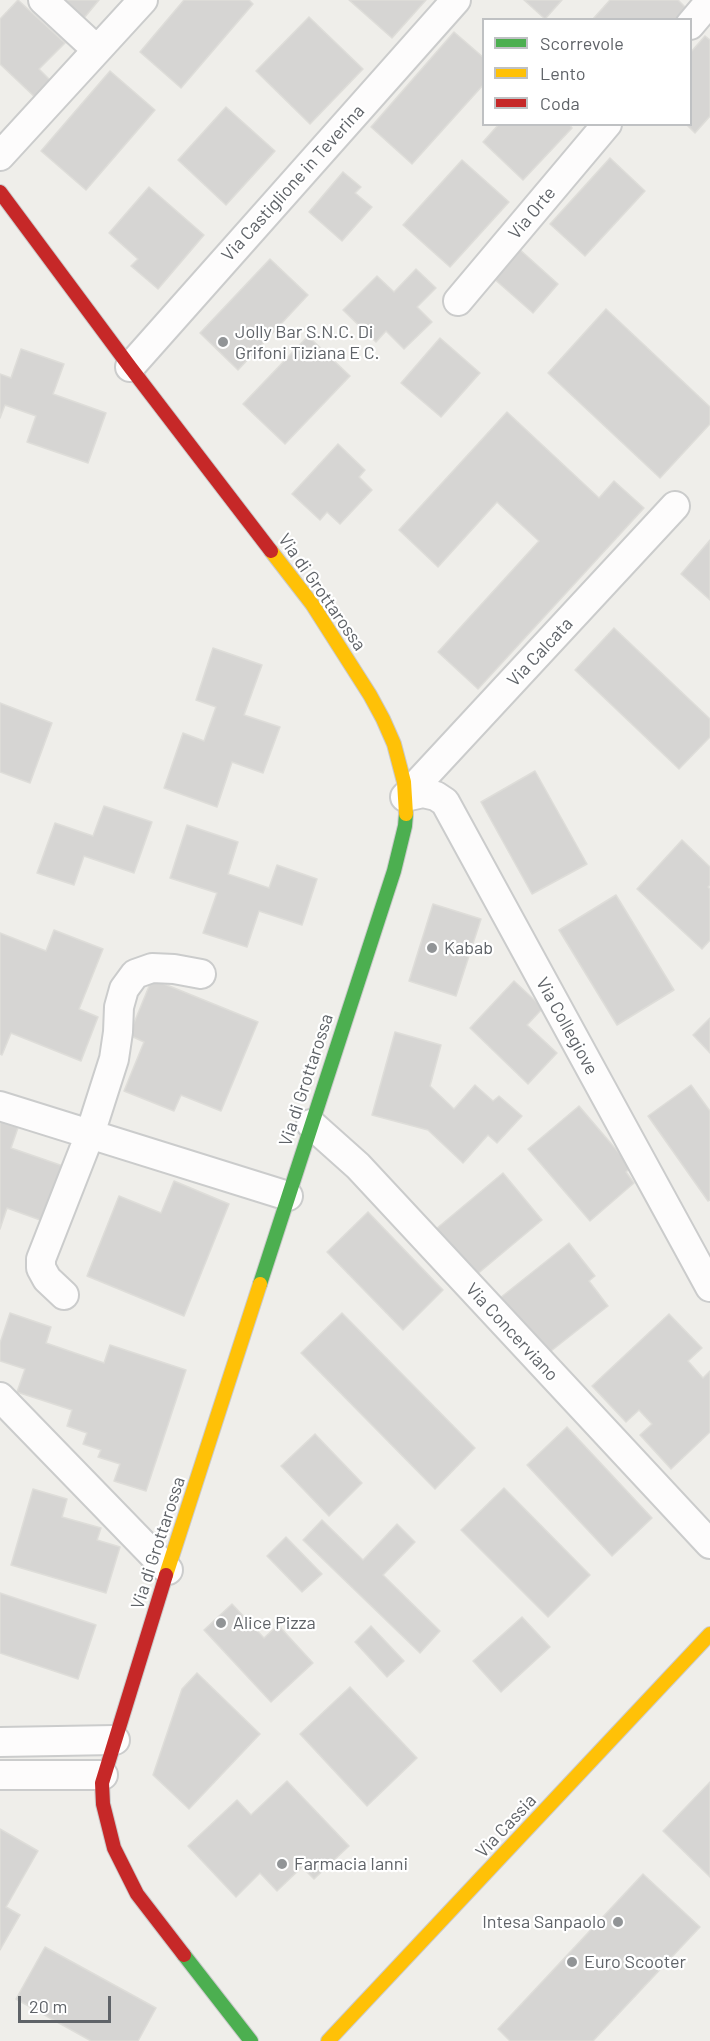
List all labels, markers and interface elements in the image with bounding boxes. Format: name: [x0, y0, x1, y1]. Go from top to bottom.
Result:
legend: [482, 18, 692, 126]
text: Scorrevole: [540, 32, 624, 54]
text: Lento: [540, 62, 586, 84]
text: Coda: [540, 92, 580, 114]
street label: Via Castiglione in Teverina: [217, 100, 369, 266]
street label: Via Orte: [504, 182, 560, 244]
place label: Jolly Bar S.N.C. Di Grifoni Tiziana E C.: [235, 321, 380, 364]
marker: Jolly Bar S.N.C. Di Grifoni Tiziana E C.: [216, 335, 230, 349]
street label: Via di Grottarossa: [274, 529, 370, 655]
street label: Via Calcata: [503, 613, 577, 691]
place label: Kabab: [444, 937, 493, 959]
marker: Kabab: [425, 941, 439, 955]
street label: Via Collegiove: [531, 973, 603, 1079]
street label: Via di Grottarossa: [274, 1011, 338, 1149]
street label: Via Concerviano: [461, 1279, 563, 1385]
street label: Via di Grottarossa: [126, 1474, 190, 1612]
place label: Alice Pizza: [233, 1612, 316, 1634]
marker: Alice Pizza: [214, 1616, 228, 1630]
street label: Via Cassia: [471, 1790, 541, 1862]
place label: Farmacia Ianni: [294, 1853, 408, 1875]
marker: Farmacia Ianni: [275, 1857, 289, 1871]
place label: Intesa Sanpaolo: [482, 1911, 606, 1933]
marker: Intesa Sanpaolo: [611, 1915, 625, 1929]
place label: Euro Scooter: [584, 1951, 686, 1973]
marker: Euro Scooter: [565, 1955, 579, 1969]
scale bar: [21, 1984, 114, 2022]
text: 20 m: [29, 1995, 67, 2017]

